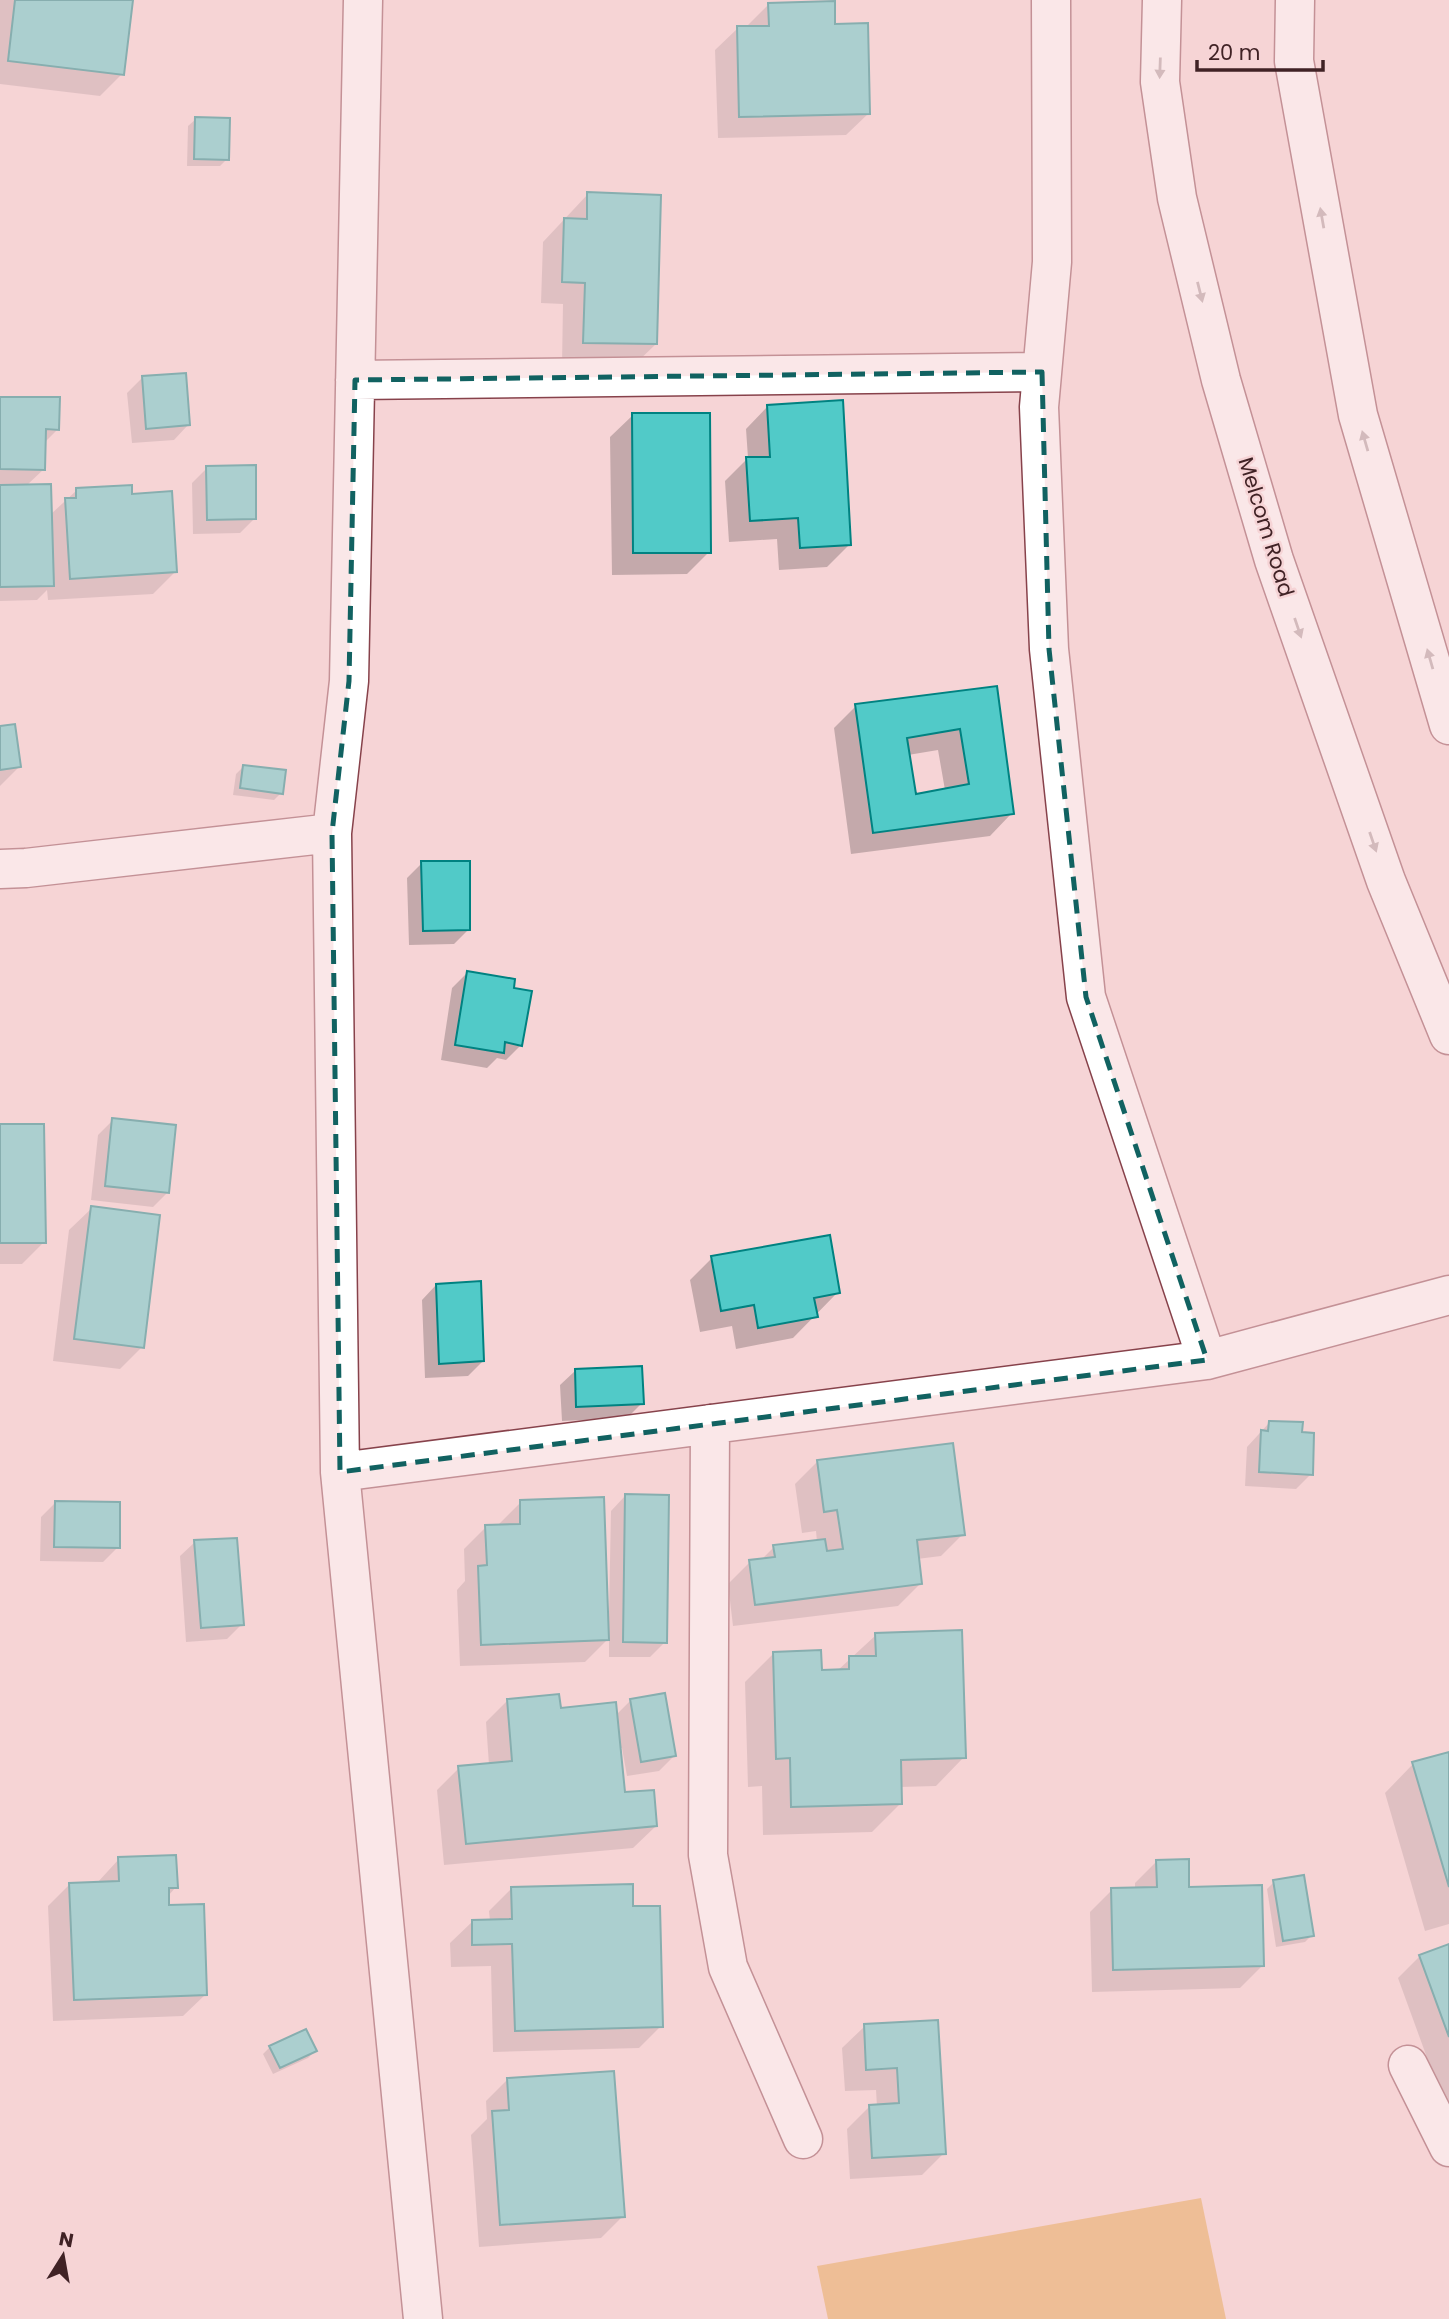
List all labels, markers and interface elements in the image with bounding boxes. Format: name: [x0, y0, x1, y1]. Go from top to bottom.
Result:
scale bar: [1197, 28, 1323, 72]
text: 20 m: [1208, 38, 1261, 67]
one-way arrow: [1155, 57, 1166, 79]
one-way arrow: [1317, 207, 1328, 229]
one-way arrow: [1195, 281, 1206, 303]
one-way arrow: [1360, 430, 1370, 451]
street label: Melcom Road: [1232, 454, 1301, 600]
one-way arrow: [1293, 617, 1304, 638]
one-way arrow: [1424, 649, 1434, 670]
one-way arrow: [1368, 832, 1379, 853]
north arrow: [28, 2221, 98, 2291]
text: N: [57, 2225, 76, 2254]

